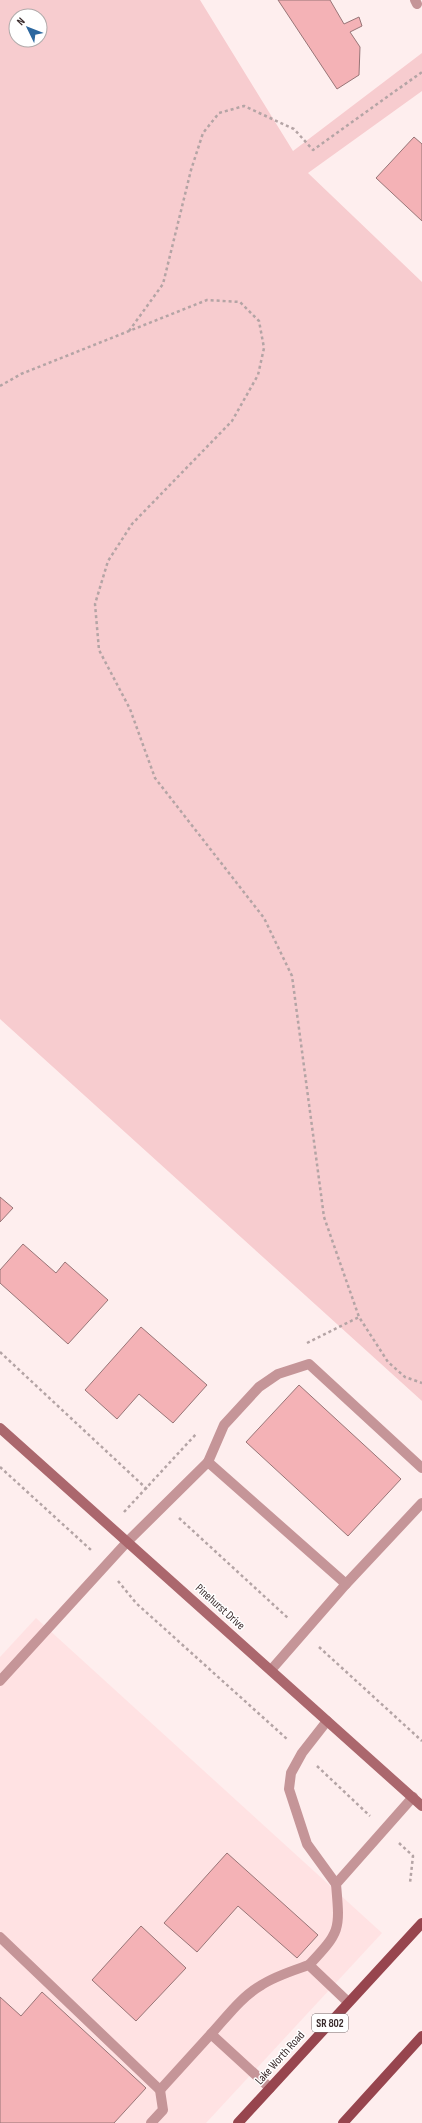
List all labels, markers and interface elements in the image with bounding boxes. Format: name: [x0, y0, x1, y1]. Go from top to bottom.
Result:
north arrow: [8, 8, 48, 48]
text: N: [14, 15, 28, 28]
street label: Pinehurst Drive: [192, 1581, 248, 1633]
road number: SR 802: [312, 2014, 348, 2032]
street label: Lake Worth Road: [252, 2028, 308, 2088]

